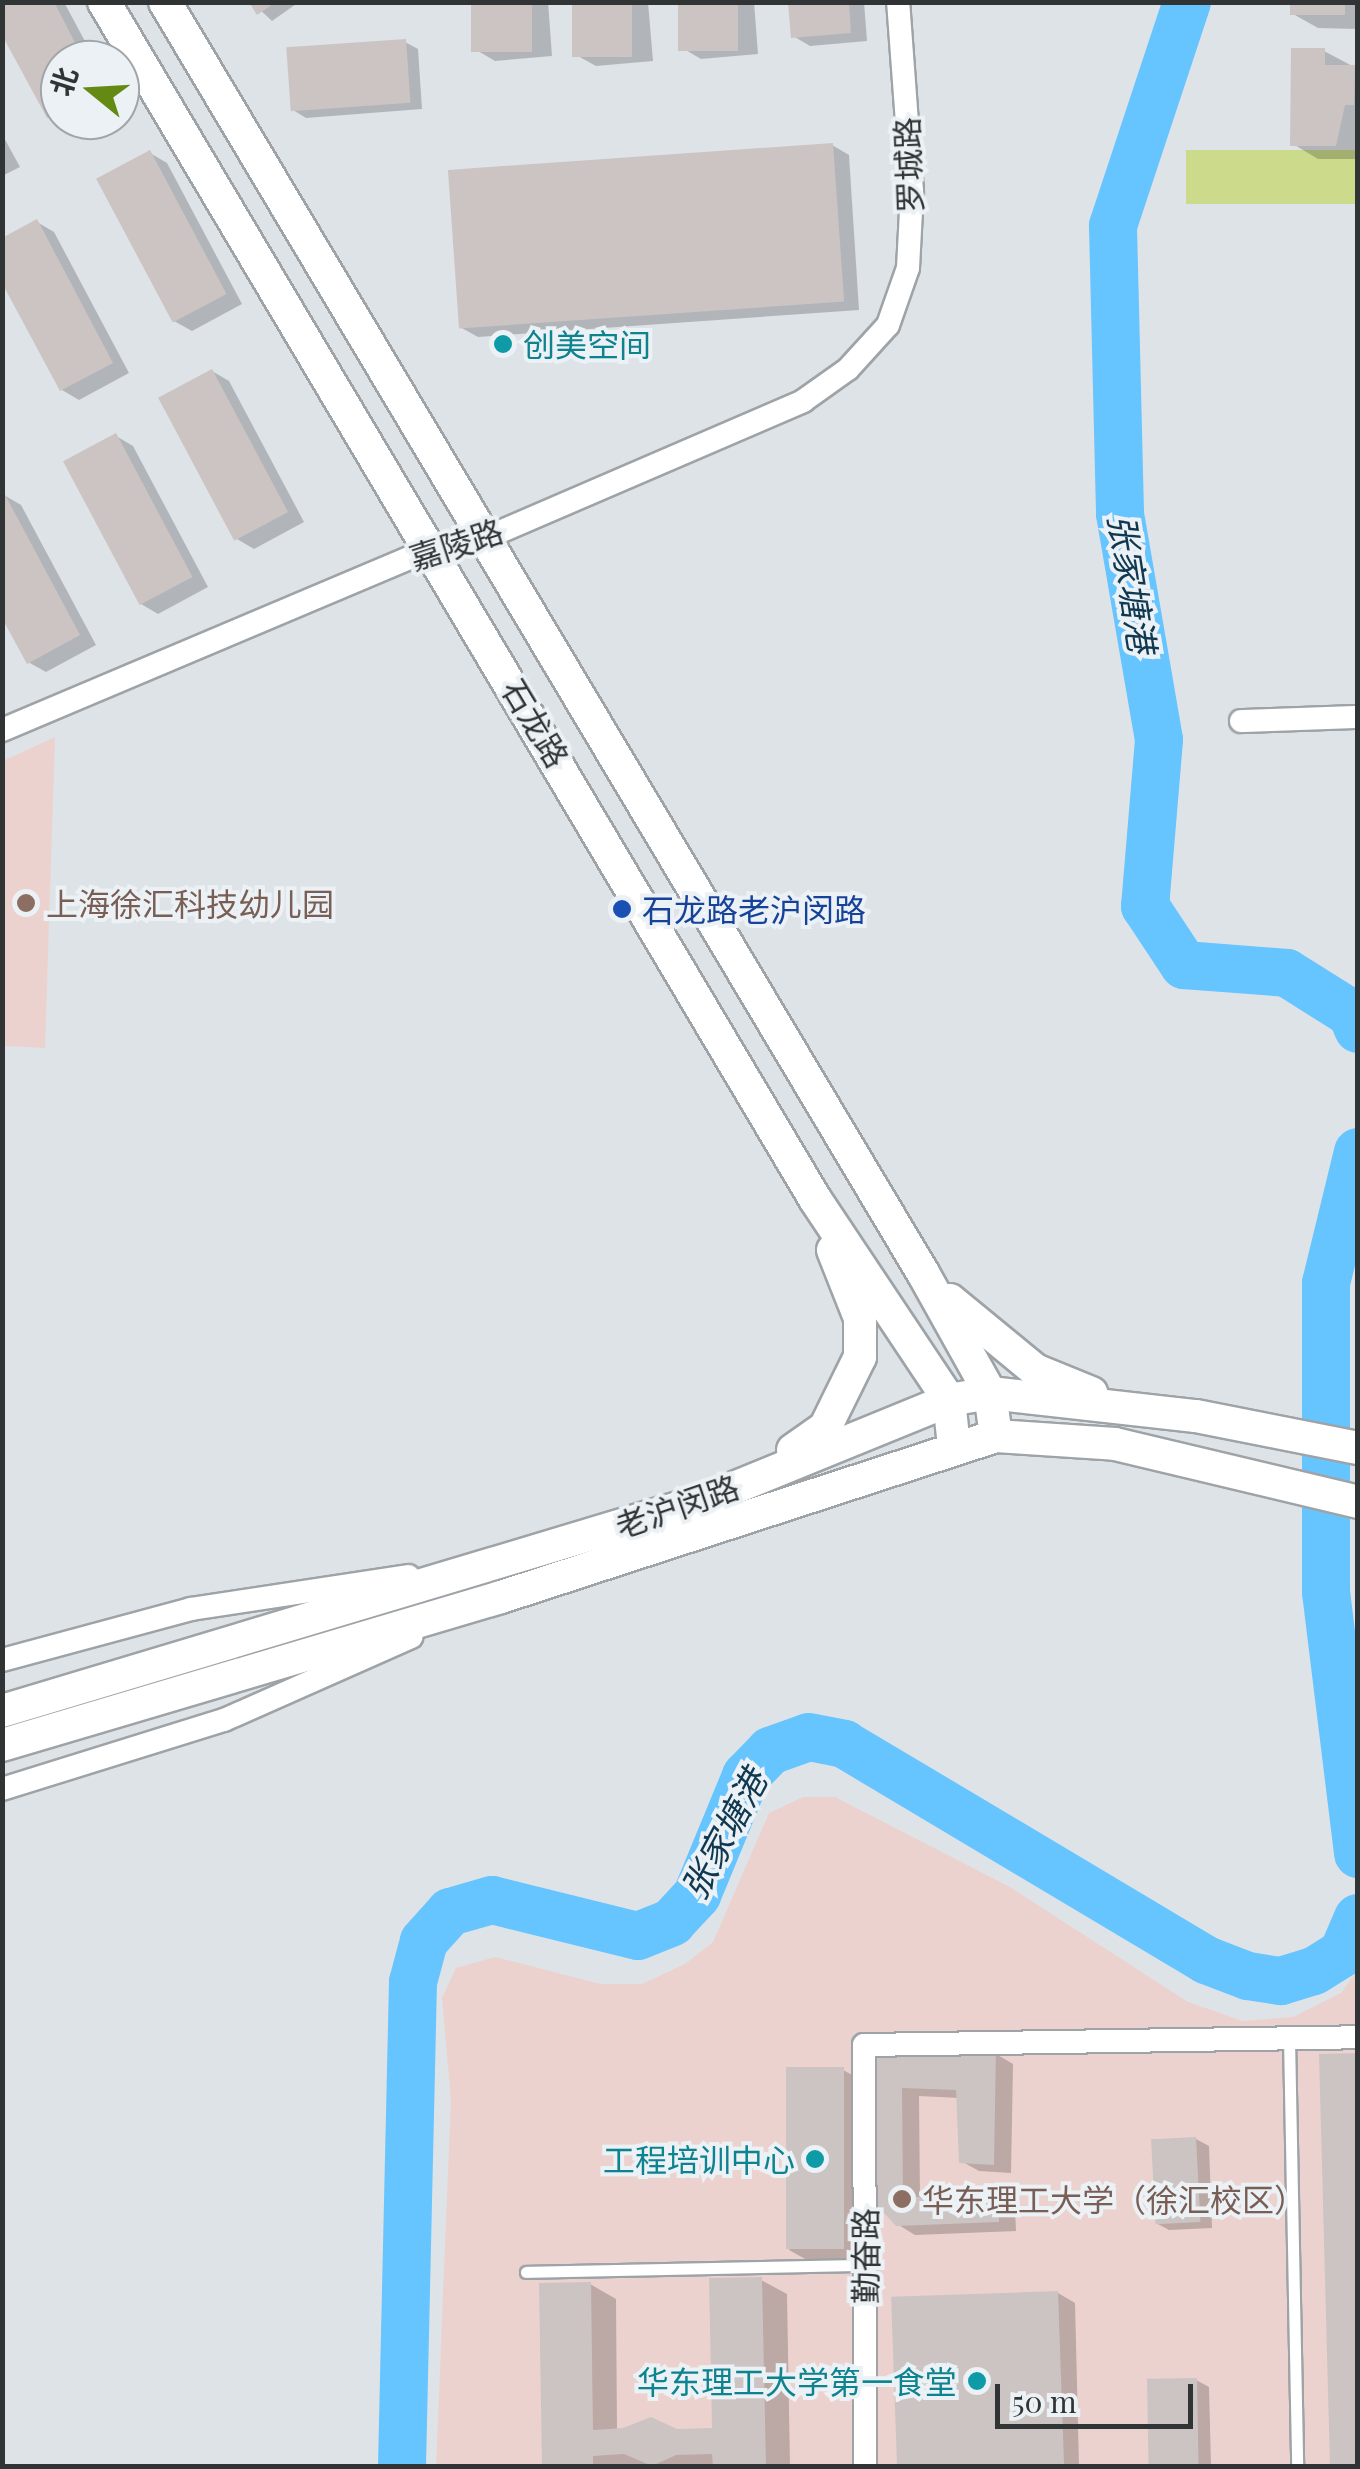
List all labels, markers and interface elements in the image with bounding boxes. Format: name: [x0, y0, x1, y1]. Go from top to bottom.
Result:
north arrow: [40, 40, 140, 140]
text: 北: [41, 62, 85, 100]
street label: 罗城路: [887, 116, 929, 214]
place label: 创美空间: [523, 325, 651, 363]
marker: 创美空间: [492, 333, 514, 355]
street label: 嘉陵路: [404, 511, 508, 577]
water label: 张家塘港: [1101, 511, 1165, 655]
street label: 石龙路: [495, 672, 577, 774]
place label: 上海徐汇科技幼儿园: [46, 884, 334, 922]
place label: 石龙路老沪闵路: [642, 890, 866, 928]
marker: 上海徐汇科技幼儿园: [15, 892, 37, 914]
marker: 石龙路老沪闵路: [611, 898, 633, 920]
street label: 老沪闵路: [610, 1467, 744, 1545]
water label: 张家塘港: [672, 1762, 774, 1906]
place label: 工程培训中心: [603, 2140, 795, 2178]
marker: 工程培训中心: [804, 2148, 826, 2170]
place label: 华东理工大学（徐汇校区）: [922, 2180, 1306, 2218]
marker: 华东理工大学（徐汇校区）: [891, 2188, 913, 2210]
street label: 勤奋路: [846, 2208, 884, 2304]
place label: 华东理工大学第一食堂: [637, 2362, 957, 2400]
scale bar: [1000, 2364, 1198, 2426]
marker: 华东理工大学第一食堂: [966, 2370, 988, 2392]
text: 50 m: [1012, 2381, 1077, 2421]

